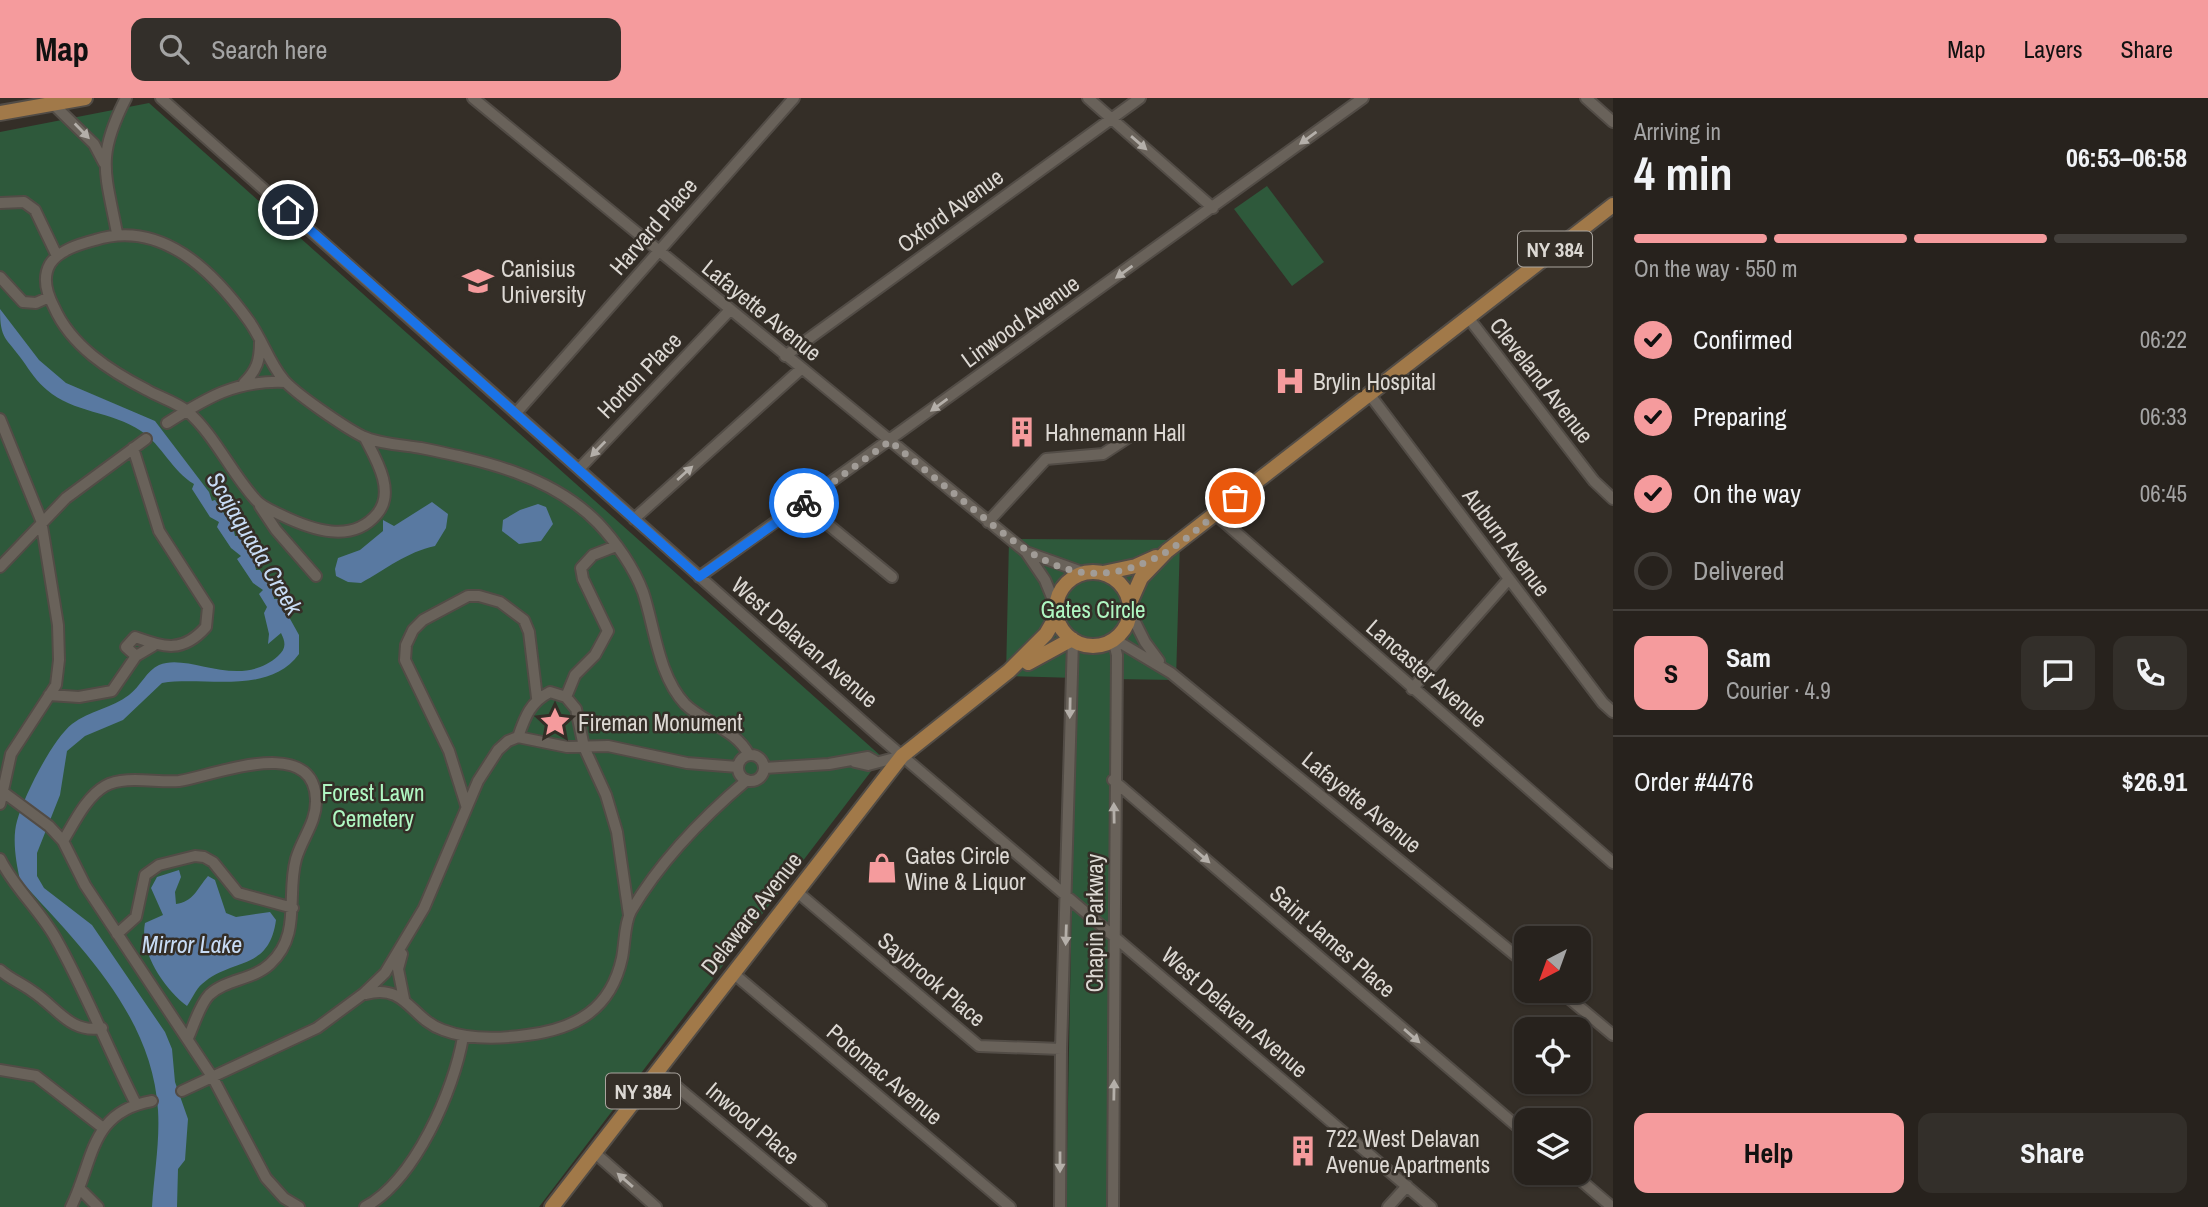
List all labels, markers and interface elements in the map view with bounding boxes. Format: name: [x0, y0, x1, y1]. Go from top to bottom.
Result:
search box: [131, 18, 621, 81]
text: Map: [35, 27, 89, 71]
icon: search: [155, 30, 193, 68]
text: Search here: [211, 32, 327, 67]
text: Map: [1947, 33, 1985, 65]
text: Layers: [2023, 33, 2082, 65]
text: Share: [2120, 33, 2173, 65]
text: Arriving in: [1634, 116, 1721, 147]
one-way arrow: [73, 123, 90, 140]
one-way arrow: [1299, 131, 1317, 146]
one-way arrow: [1130, 135, 1148, 151]
text: 06:53–06:58: [2066, 140, 2187, 175]
text: 4 min: [1634, 142, 1733, 204]
street label: Oxford Avenue: [891, 161, 1009, 259]
street label: Harvard Place: [602, 171, 704, 281]
pin: [258, 180, 318, 240]
icon: home: [269, 191, 307, 229]
road number: NY 384: [1518, 232, 1592, 266]
street label: Lafayette Avenue: [696, 252, 828, 368]
place label: Canisius University: [501, 253, 586, 310]
text: On the way · 550 m: [1634, 253, 1798, 284]
school or university icon: Canisius University: [461, 264, 495, 298]
one-way arrow: [1114, 265, 1133, 279]
street label: Linwood Avenue: [955, 268, 1085, 374]
street label: Cleveland Avenue: [1483, 311, 1601, 449]
icon: check: [1634, 321, 1672, 359]
text: Confirmed: [1693, 322, 1793, 357]
text: 06:22: [2140, 324, 2187, 355]
street label: Horton Place: [590, 325, 688, 425]
hospital icon: Brylin Hospital: [1273, 364, 1307, 398]
place label: Brylin Hospital: [1313, 366, 1436, 397]
one-way arrow: [930, 398, 948, 412]
icon: check: [1634, 398, 1672, 436]
text: Preparing: [1693, 399, 1787, 434]
text: 06:33: [2140, 401, 2187, 432]
building icon: Hahnemann Hall: [1005, 415, 1039, 449]
place label: Hahnemann Hall: [1045, 417, 1185, 448]
one-way arrow: [590, 440, 606, 457]
water label: Scajaquada Creek: [200, 465, 311, 622]
one-way arrow: [676, 465, 694, 481]
courier: [769, 468, 839, 538]
pin: [1205, 468, 1265, 528]
icon: check: [1634, 475, 1672, 513]
text: On the way: [1693, 476, 1801, 511]
text: 06:45: [2140, 478, 2187, 509]
icon: bag: [1216, 479, 1254, 517]
street label: Auburn Avenue: [1455, 480, 1558, 603]
icon: bike: [785, 484, 823, 522]
text: Delivered: [1693, 553, 1784, 588]
street label: West Delavan Avenue: [725, 570, 885, 714]
park label: Gates Circle: [1041, 594, 1145, 625]
street label: Lancaster Avenue: [1360, 612, 1494, 734]
button: chat: [2021, 636, 2095, 710]
button: phone: [2113, 636, 2187, 710]
text: Sam: [1726, 640, 1771, 675]
text: S: [1664, 656, 1678, 691]
text: Courier · 4.9: [1726, 675, 1831, 706]
one-way arrow: [1064, 697, 1075, 719]
place icon: Fireman Monument: [538, 705, 572, 739]
place label: Fireman Monument: [578, 707, 743, 738]
street label: Lafayette Avenue: [1296, 744, 1428, 860]
text: Order #4476: [1634, 764, 1754, 799]
text: $26.91: [2122, 764, 2187, 799]
park label: Forest Lawn Cemetery: [322, 777, 424, 834]
one-way arrow: [1108, 802, 1120, 824]
place label: Gates Circle Wine & Liquor: [905, 840, 1026, 897]
street label: Delaware Avenue: [693, 845, 809, 981]
one-way arrow: [1193, 848, 1211, 864]
shop icon: Gates Circle Wine & Liquor: [865, 851, 899, 885]
street label: Chapin Parkway: [1079, 853, 1110, 992]
street label: Saint James Place: [1263, 878, 1403, 1004]
one-way arrow: [1060, 924, 1071, 946]
street label: Saybrook Place: [871, 925, 993, 1033]
north arrow: [1514, 926, 1591, 1003]
map controls: [1514, 926, 1591, 1185]
water label: Mirror Lake: [142, 928, 242, 960]
street label: West Delavan Avenue: [1155, 940, 1315, 1084]
street label: Potomac Avenue: [821, 1016, 949, 1132]
button: locate: [1514, 1017, 1591, 1094]
one-way arrow: [1403, 1028, 1421, 1044]
road number: NY 384: [606, 1074, 680, 1108]
street label: Inwood Place: [700, 1075, 806, 1171]
one-way arrow: [1108, 1079, 1120, 1101]
button: layers: [1514, 1108, 1591, 1185]
button: Help: [1634, 1113, 1904, 1193]
button: Share: [1918, 1113, 2187, 1193]
place label: 722 West Delavan Avenue Apartments: [1325, 1123, 1490, 1180]
building icon: 722 West Delavan Avenue Apartments: [1286, 1134, 1320, 1168]
one-way arrow: [1055, 1152, 1066, 1174]
one-way arrow: [617, 1173, 634, 1188]

